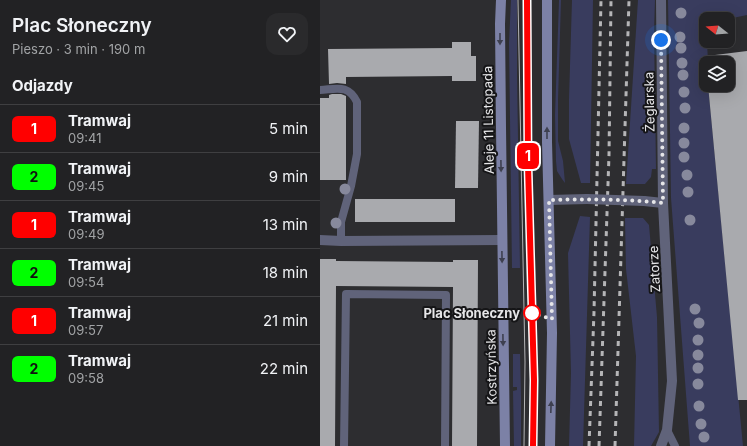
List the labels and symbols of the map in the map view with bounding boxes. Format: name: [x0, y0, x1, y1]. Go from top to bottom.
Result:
north arrow: [699, 12, 735, 48]
your location: [651, 30, 671, 50]
one-way arrow: [497, 33, 503, 46]
street label: Aleje 11 Listopada: [479, 66, 497, 174]
street label: Żeglarska: [640, 72, 658, 132]
one-way arrow: [544, 126, 550, 139]
line badge: 1: [515, 143, 541, 169]
one-way arrow: [498, 160, 504, 173]
street label: Zatorze: [645, 245, 663, 293]
one-way arrow: [499, 251, 505, 264]
marker: Plac Słoneczny: [523, 304, 541, 322]
place label: Plac Słoneczny: [423, 305, 520, 321]
street label: Kostrzyńska: [482, 329, 500, 405]
one-way arrow: [500, 334, 506, 347]
one-way arrow: [548, 401, 555, 413]

